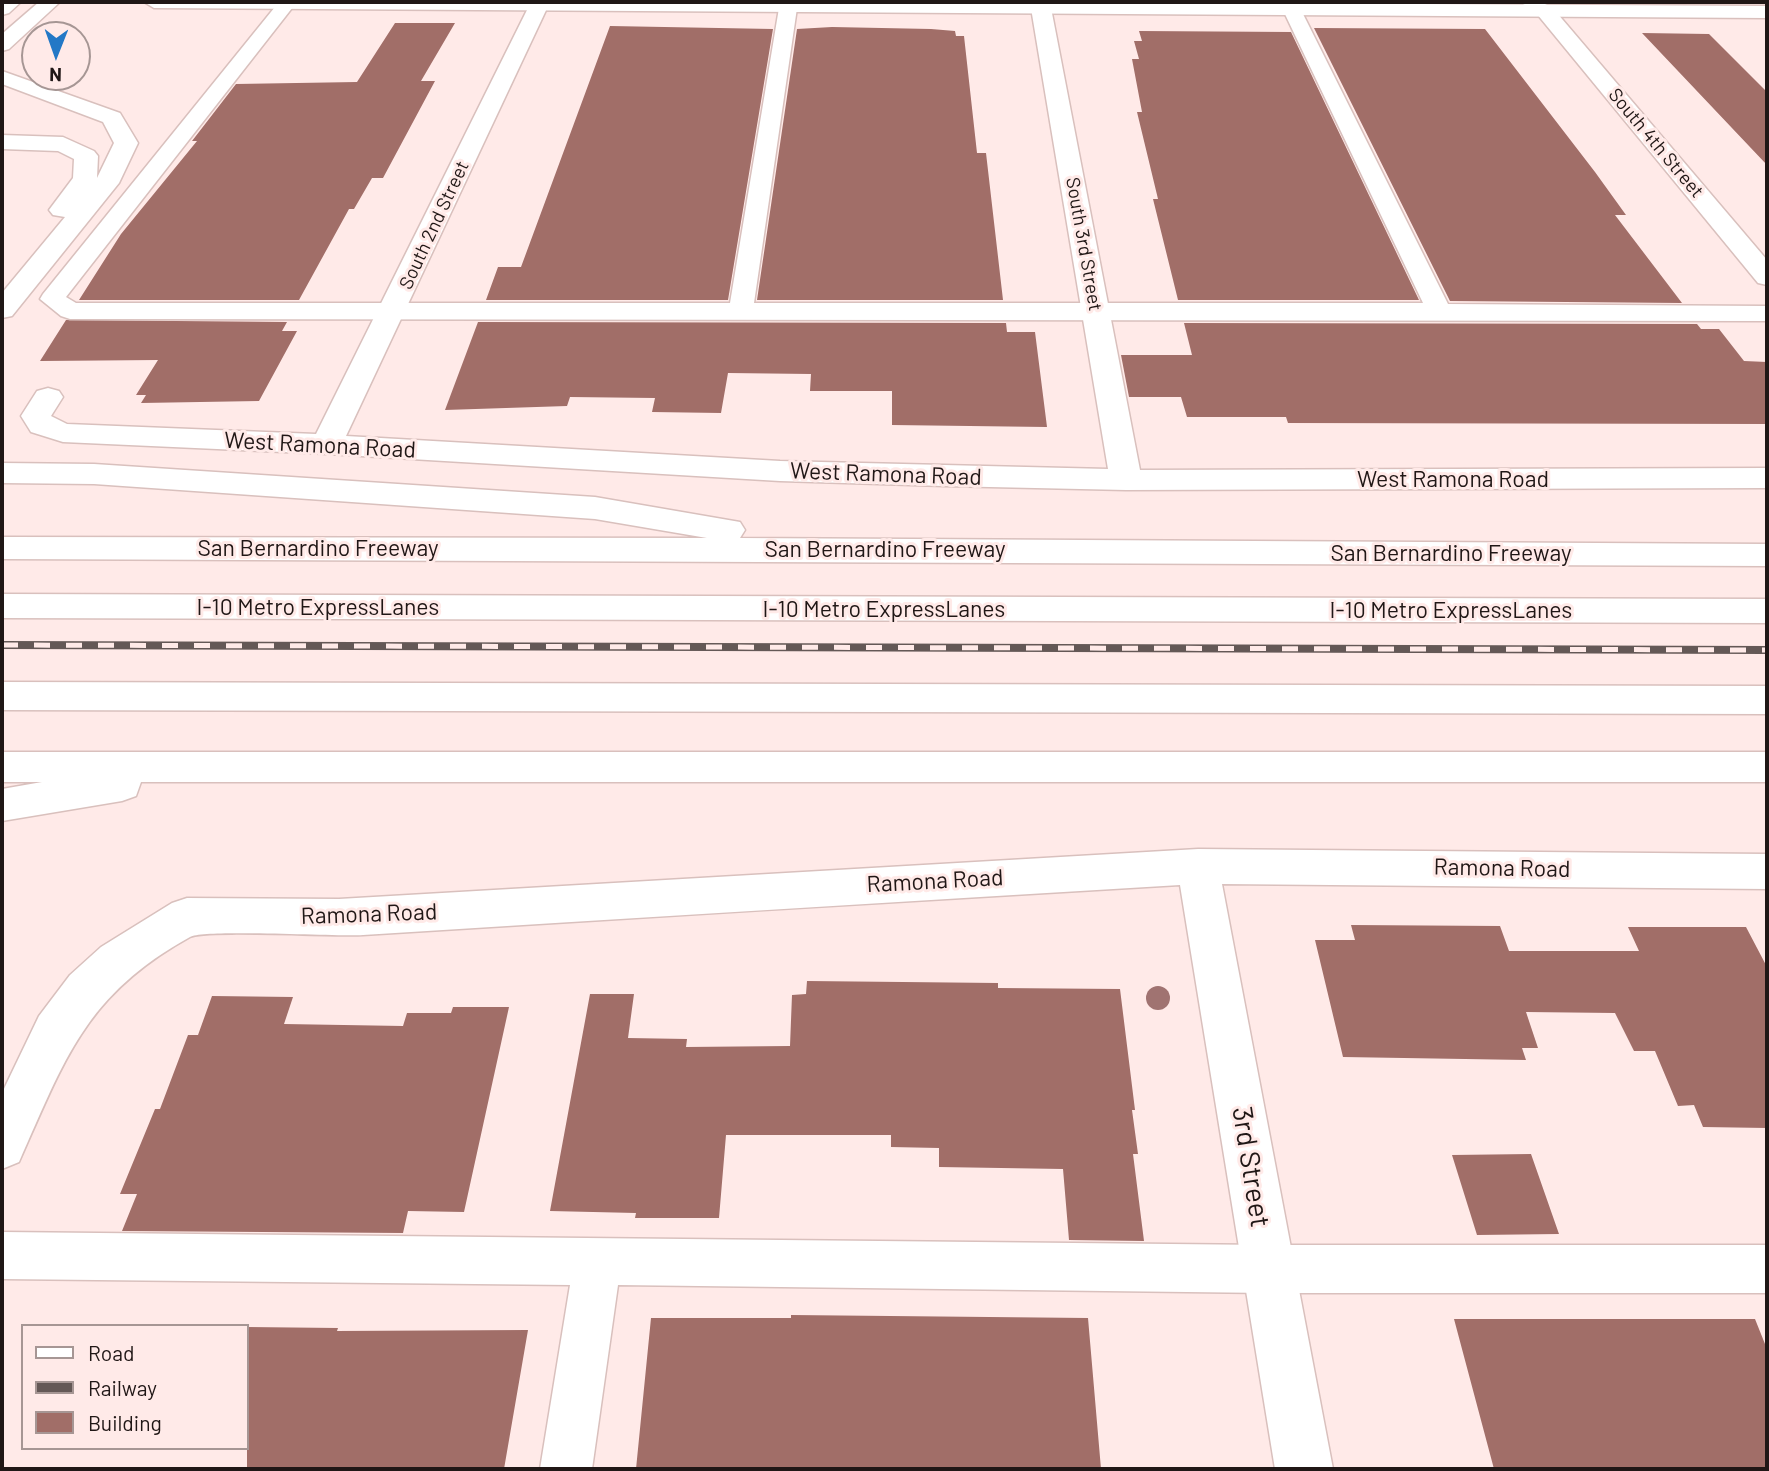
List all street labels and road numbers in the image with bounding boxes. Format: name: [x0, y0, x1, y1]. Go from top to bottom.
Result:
street label: South 4th Street: [1604, 84, 1708, 202]
street label: South 2nd Street: [394, 157, 474, 293]
street label: South 3rd Street: [1061, 175, 1107, 313]
street label: West Ramona Road: [223, 426, 417, 464]
street label: West Ramona Road: [790, 457, 982, 491]
street label: West Ramona Road: [1357, 465, 1549, 493]
street label: San Bernardino Freeway: [197, 534, 439, 562]
street label: San Bernardino Freeway: [764, 535, 1006, 563]
street label: San Bernardino Freeway: [1330, 539, 1572, 567]
street label: I-10 Metro ExpressLanes: [197, 593, 439, 621]
street label: I-10 Metro ExpressLanes: [763, 595, 1005, 623]
street label: I-10 Metro ExpressLanes: [1330, 596, 1572, 624]
street label: Ramona Road: [1433, 853, 1571, 883]
street label: Ramona Road: [866, 864, 1004, 898]
street label: Ramona Road: [300, 898, 438, 930]
street label: 3rd Street: [1225, 1104, 1277, 1230]

